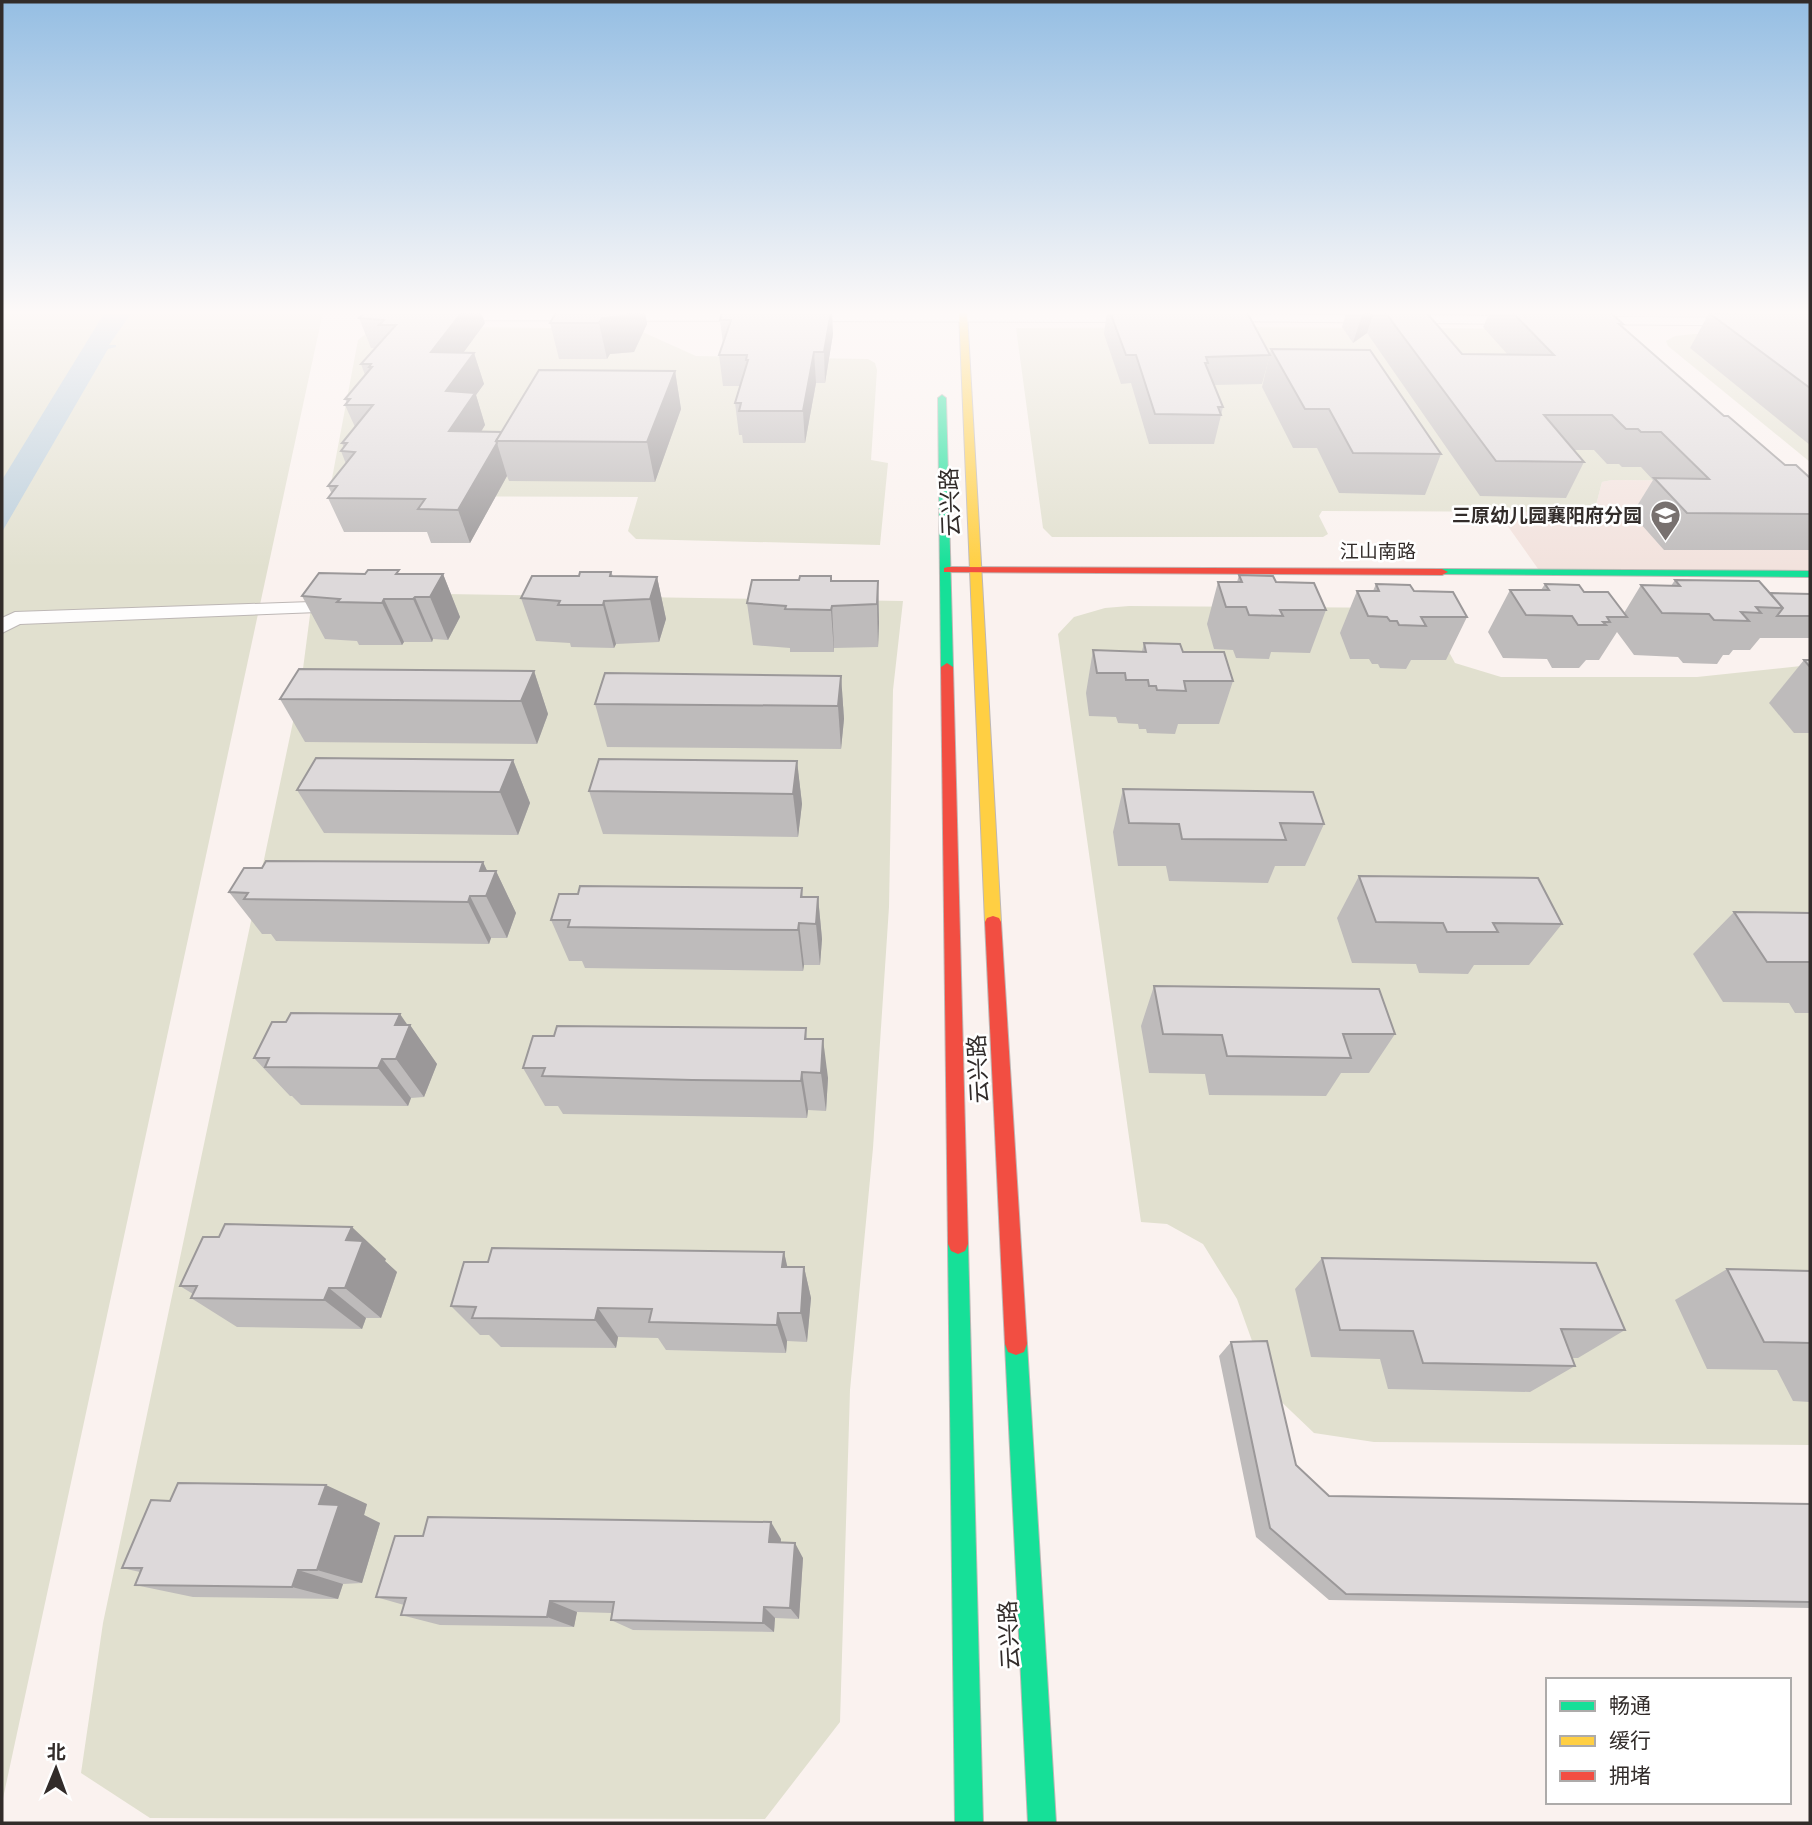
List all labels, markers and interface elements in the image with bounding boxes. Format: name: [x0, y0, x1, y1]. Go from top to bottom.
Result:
street label: 云兴路: [935, 467, 965, 537]
school or university icon: 三原幼儿园襄阳府分园: [1648, 498, 1682, 542]
place label: 三原幼儿园襄阳府分园: [1452, 504, 1642, 527]
street label: 江山南路: [1340, 540, 1416, 563]
street label: 云兴路: [962, 1034, 994, 1104]
street label: 云兴路: [993, 1600, 1025, 1670]
legend: [1546, 1678, 1791, 1804]
text: 畅通: [1609, 1693, 1651, 1718]
text: 缓行: [1609, 1728, 1651, 1753]
north arrow: [21, 1734, 91, 1804]
text: 北: [47, 1741, 66, 1764]
text: 拥堵: [1609, 1763, 1651, 1788]

